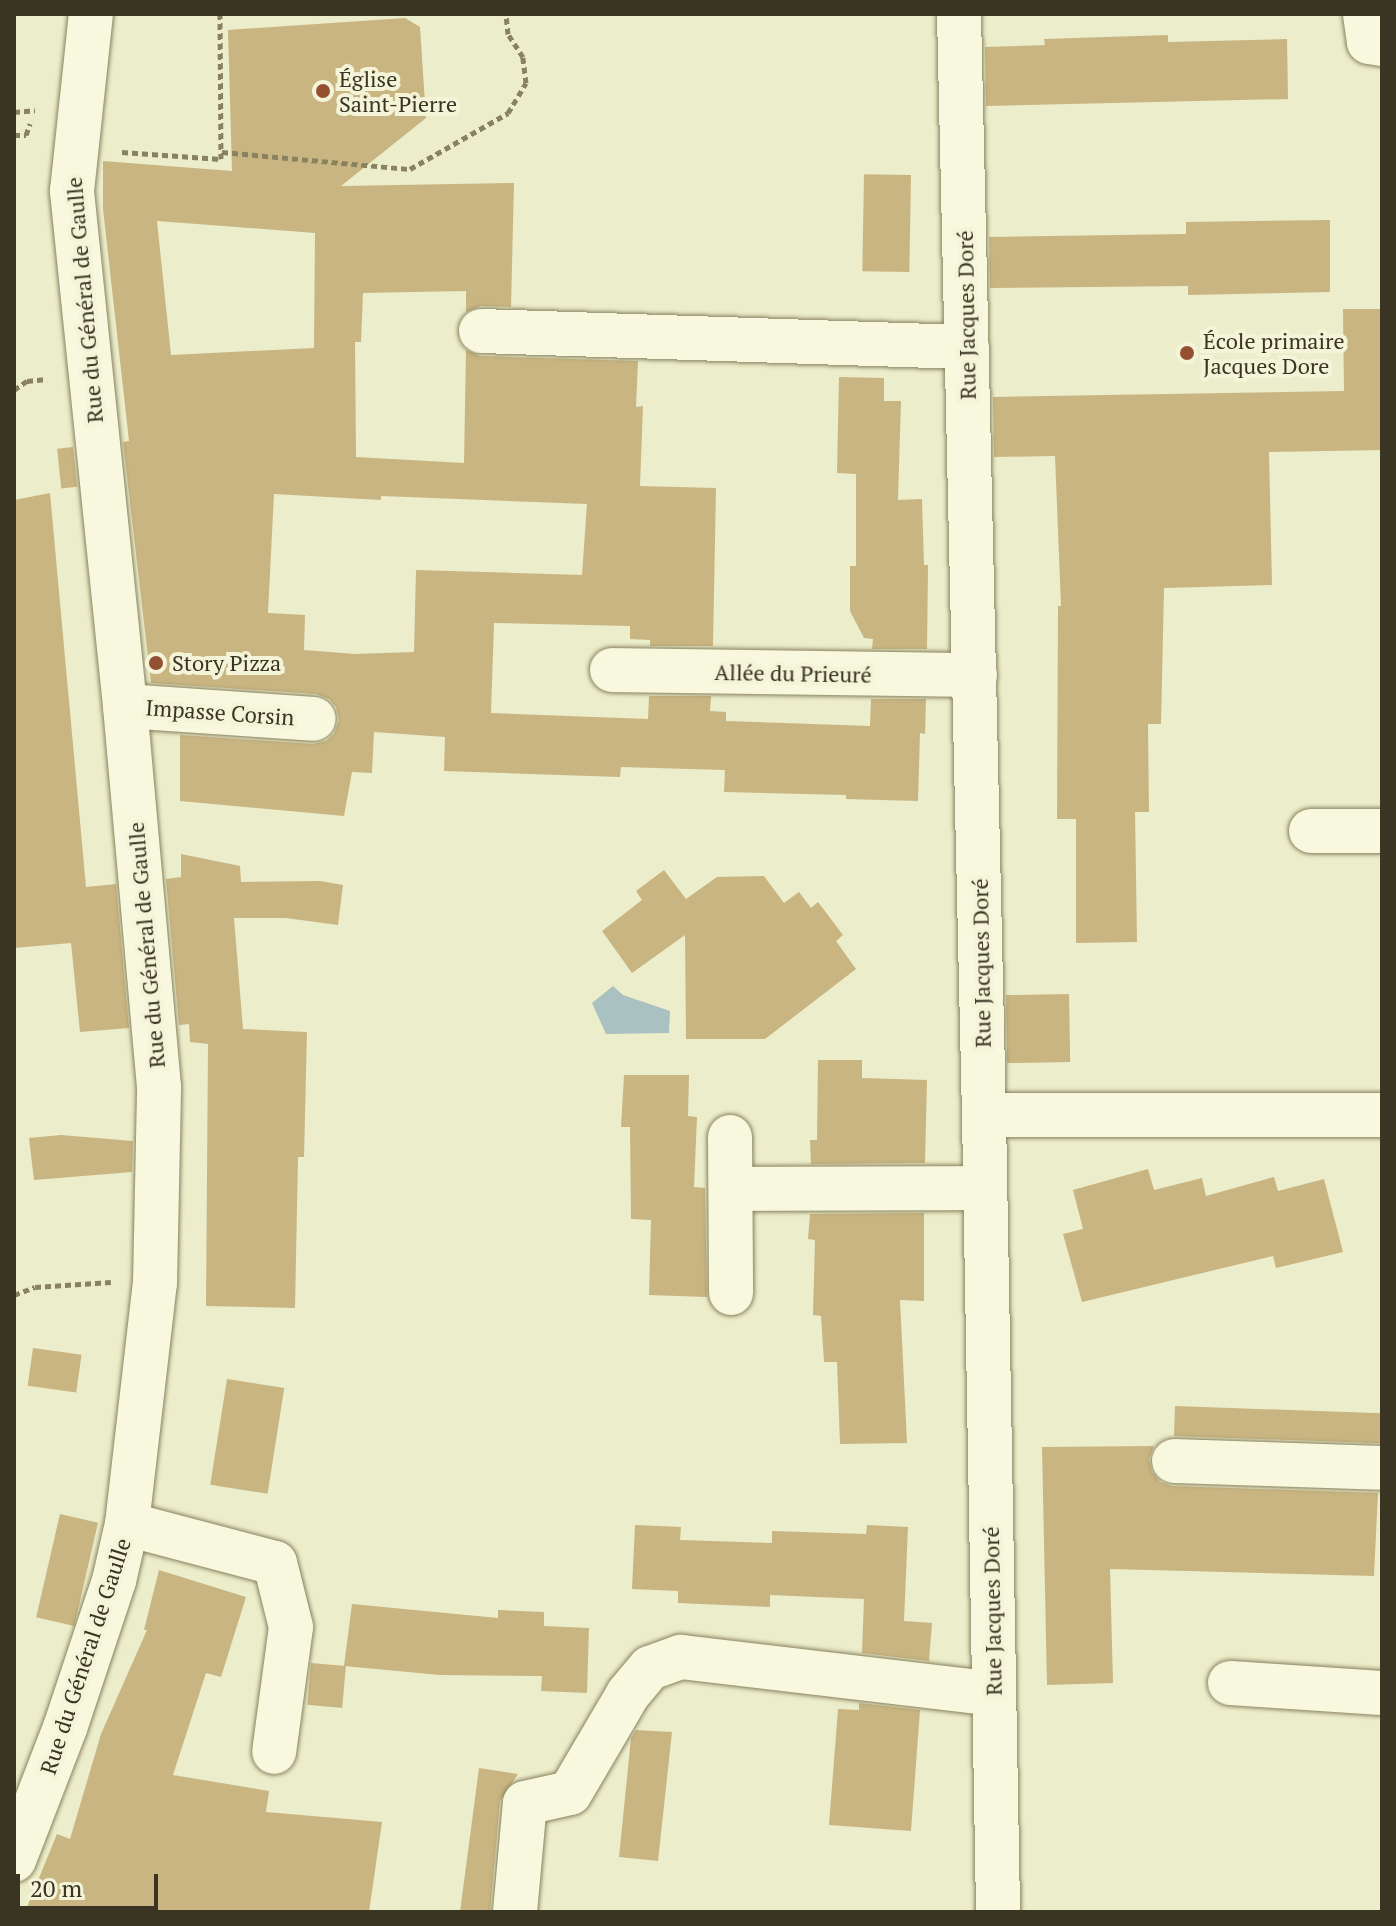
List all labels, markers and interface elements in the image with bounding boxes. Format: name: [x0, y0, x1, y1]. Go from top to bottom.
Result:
place label: Église Saint-Pierre: [339, 65, 457, 116]
marker: Église Saint-Pierre: [314, 82, 332, 100]
street label: Rue du Général de Gaulle: [60, 176, 108, 424]
street label: Rue Jacques Doré: [951, 230, 981, 400]
place label: École primaire Jacques Dore: [1203, 327, 1345, 378]
marker: École primaire Jacques Dore: [1178, 344, 1196, 362]
place label: Story Pizza: [172, 650, 281, 676]
marker: Story Pizza: [147, 654, 165, 672]
street label: Allée du Prieuré: [714, 658, 872, 688]
street label: Impasse Corsin: [145, 694, 295, 730]
street label: Rue du Général de Gaulle: [122, 821, 170, 1069]
street label: Rue Jacques Doré: [966, 878, 996, 1048]
street label: Rue Jacques Doré: [977, 1526, 1007, 1696]
street label: Rue du Général de Gaulle: [34, 1535, 136, 1777]
scale bar: [20, 1858, 162, 1908]
text: 20 m: [30, 1872, 82, 1904]

